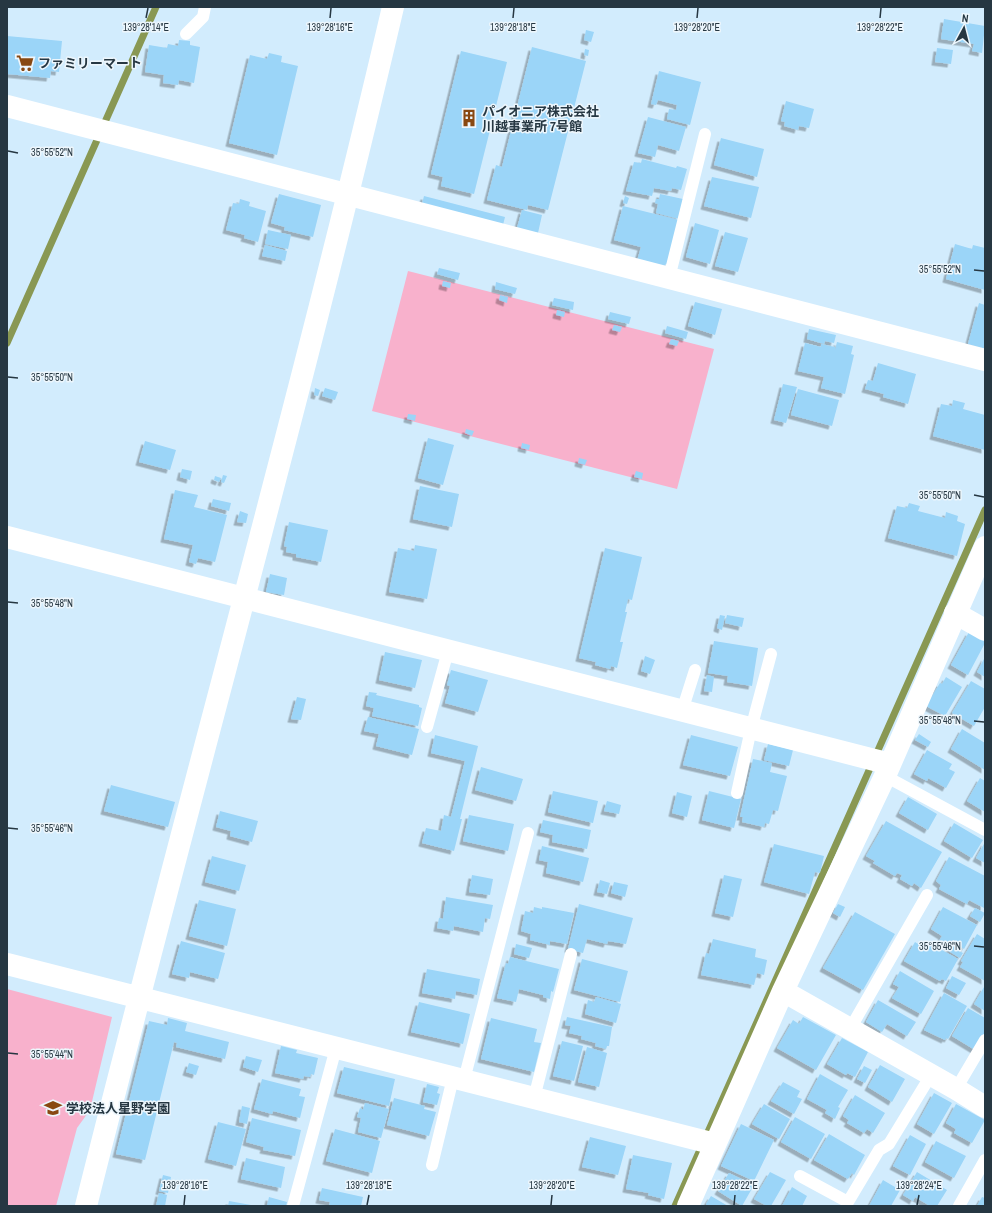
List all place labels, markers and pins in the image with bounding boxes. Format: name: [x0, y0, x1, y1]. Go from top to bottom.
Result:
supermarket icon: ファミリーマート: [15, 53, 35, 73]
place label: ファミリーマート: [38, 55, 142, 72]
place label: パイオニア株式会社 川越事業所 7号館: [482, 103, 599, 135]
building icon: パイオニア株式会社 川越事業所 7号館: [459, 108, 479, 128]
school or university icon: 学校法人星野学園: [43, 1098, 63, 1118]
place label: 学校法人星野学園: [66, 1100, 170, 1117]

